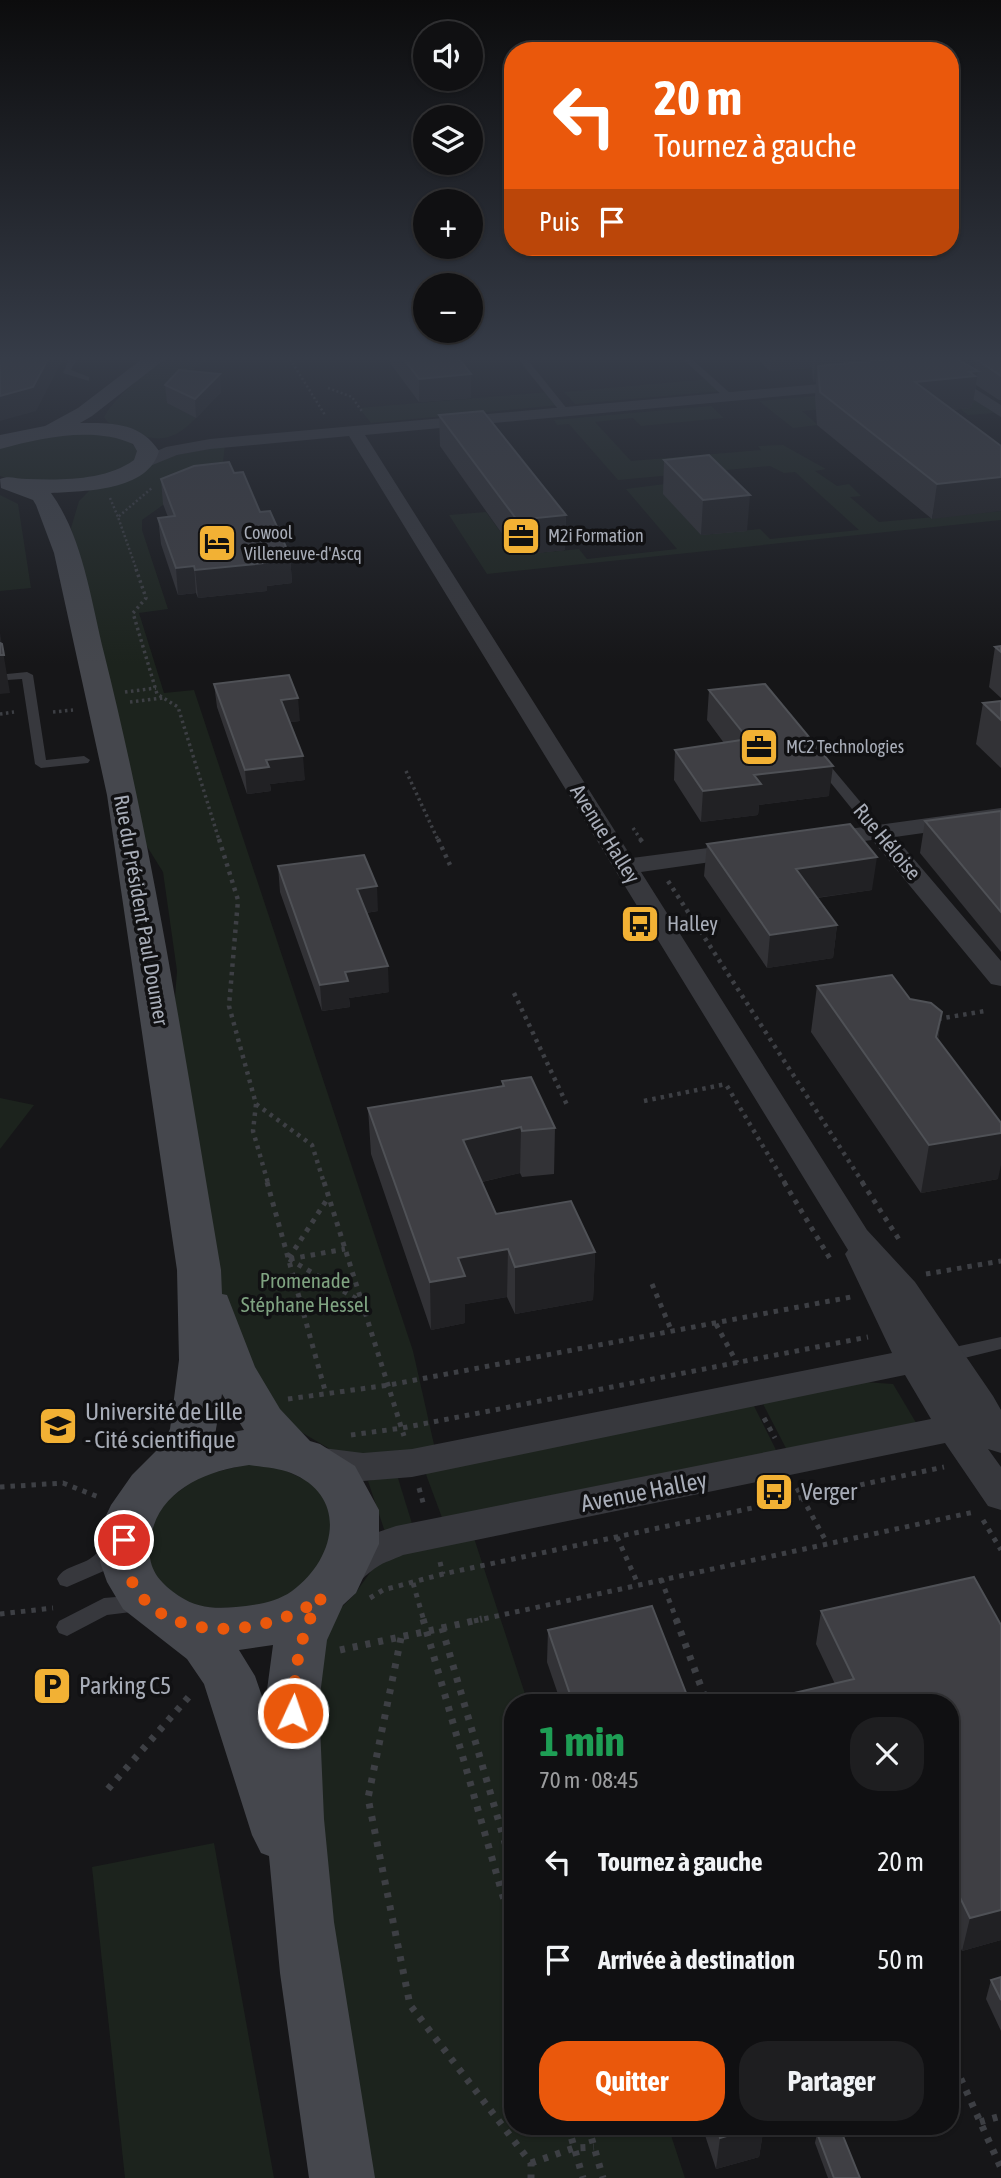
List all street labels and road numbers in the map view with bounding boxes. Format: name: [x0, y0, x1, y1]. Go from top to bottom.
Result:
street label: Avenue Halley: [566, 780, 646, 888]
street label: Rue du Président Paul Doumer: [110, 793, 174, 1028]
street label: Rue Héloise: [849, 798, 926, 884]
street label: Avenue Halley: [579, 1466, 709, 1517]

